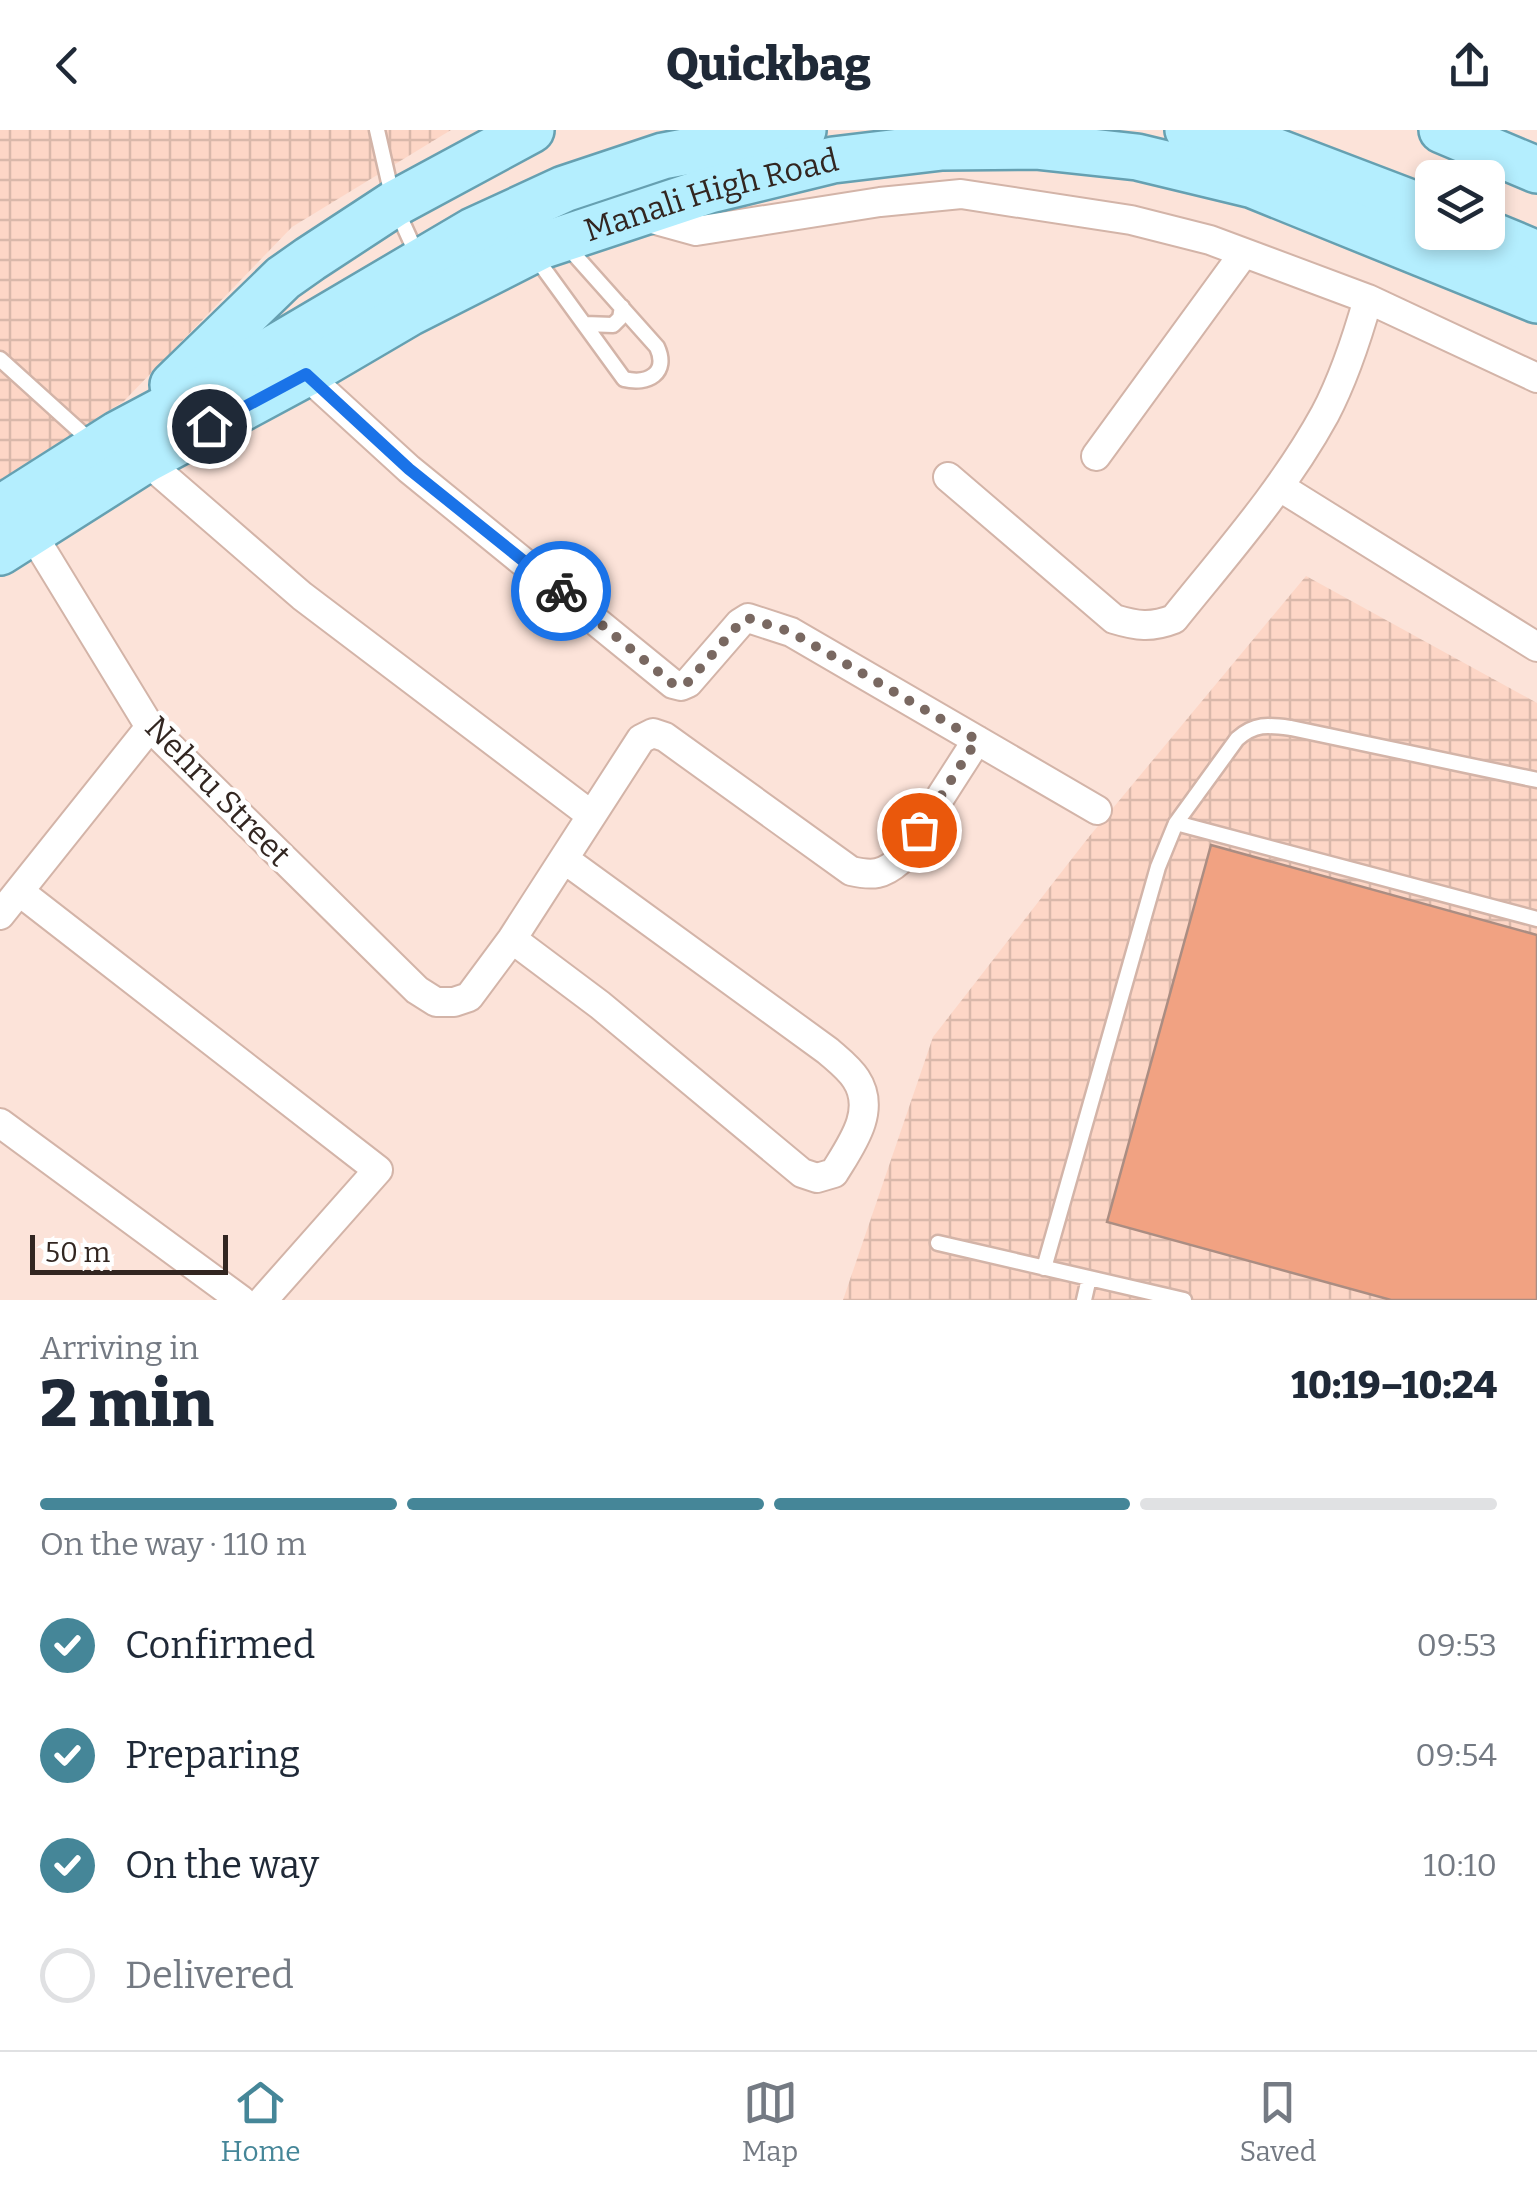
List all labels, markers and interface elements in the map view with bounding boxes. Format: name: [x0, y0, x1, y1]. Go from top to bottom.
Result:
icon: back: [40, 38, 95, 93]
text: Quickbag: [666, 38, 871, 92]
icon: share: [1442, 38, 1497, 93]
street label: Manali High Road: [579, 140, 842, 249]
map controls: [1415, 160, 1505, 250]
button: layers: [1415, 160, 1505, 250]
pin: [167, 384, 252, 469]
icon: home: [182, 399, 237, 454]
courier: [511, 541, 611, 641]
icon: bike: [534, 564, 589, 619]
street label: Nehru Street: [137, 708, 299, 874]
pin: [877, 788, 962, 873]
icon: bag: [892, 803, 947, 858]
scale bar: [30, 1230, 228, 1274]
text: 50 m: [45, 1236, 110, 1269]
text: Arriving in: [40, 1329, 199, 1367]
text: 10:19–10:24: [1291, 1362, 1497, 1408]
text: 2 min: [40, 1365, 214, 1443]
text: On the way · 110 m: [40, 1525, 306, 1563]
icon: check: [40, 1618, 95, 1673]
text: Confirmed: [125, 1622, 315, 1668]
text: 09:53: [1416, 1626, 1497, 1664]
icon: check: [40, 1728, 95, 1783]
text: Preparing: [125, 1732, 300, 1778]
text: 09:54: [1415, 1736, 1497, 1774]
icon: check: [40, 1838, 95, 1893]
text: On the way: [125, 1842, 319, 1888]
text: 10:10: [1423, 1846, 1497, 1884]
text: Delivered: [125, 1952, 294, 1998]
tab: Home: [221, 2075, 301, 2168]
tab: Map: [742, 2075, 798, 2168]
tab: Saved: [1239, 2075, 1316, 2168]

